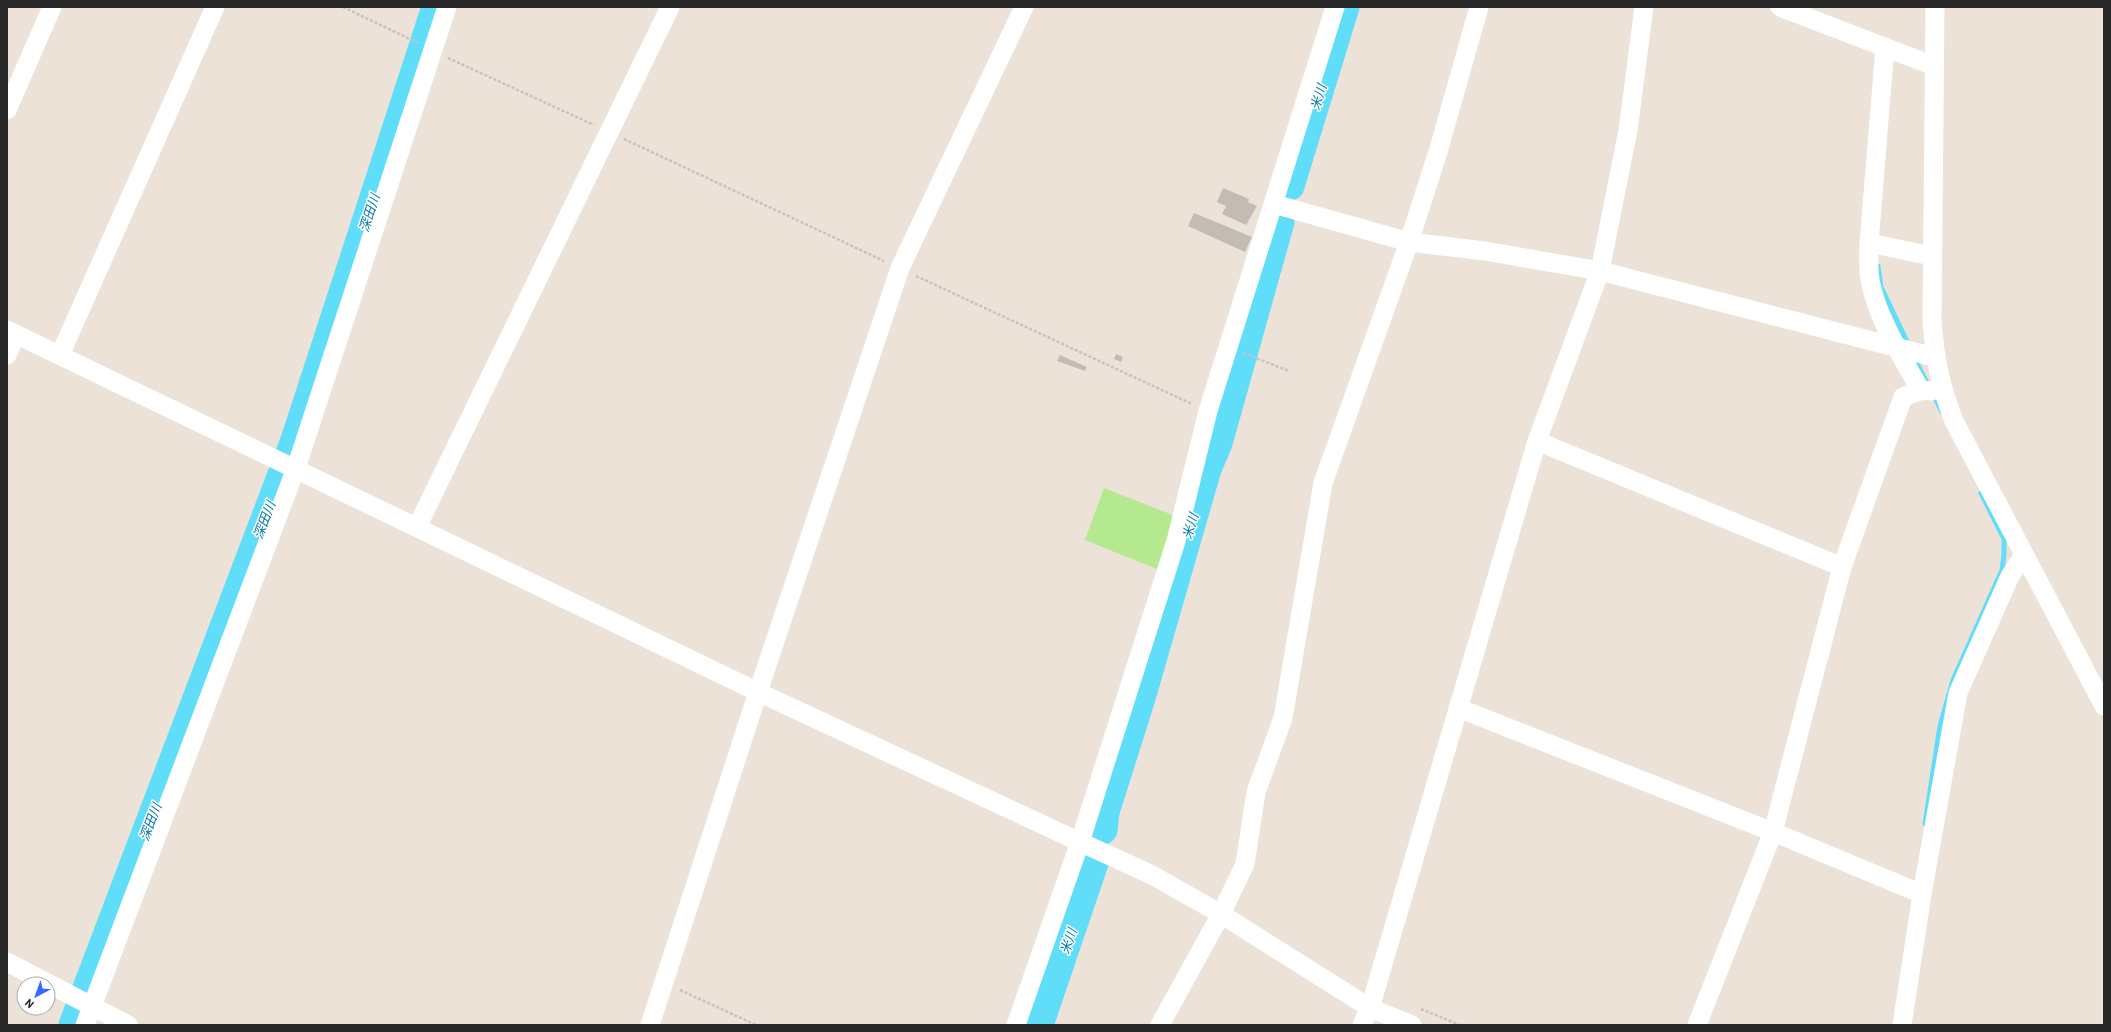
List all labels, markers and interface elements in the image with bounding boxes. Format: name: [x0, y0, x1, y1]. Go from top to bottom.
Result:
water label: 米川: [1307, 80, 1330, 112]
water label: 深田川: [355, 190, 383, 234]
water label: 深田川: [250, 497, 279, 541]
water label: 米川: [1179, 509, 1202, 541]
water label: 深田川: [136, 799, 165, 843]
water label: 米川: [1056, 924, 1080, 956]
north arrow: [16, 976, 56, 1016]
text: N: [22, 997, 36, 1011]

